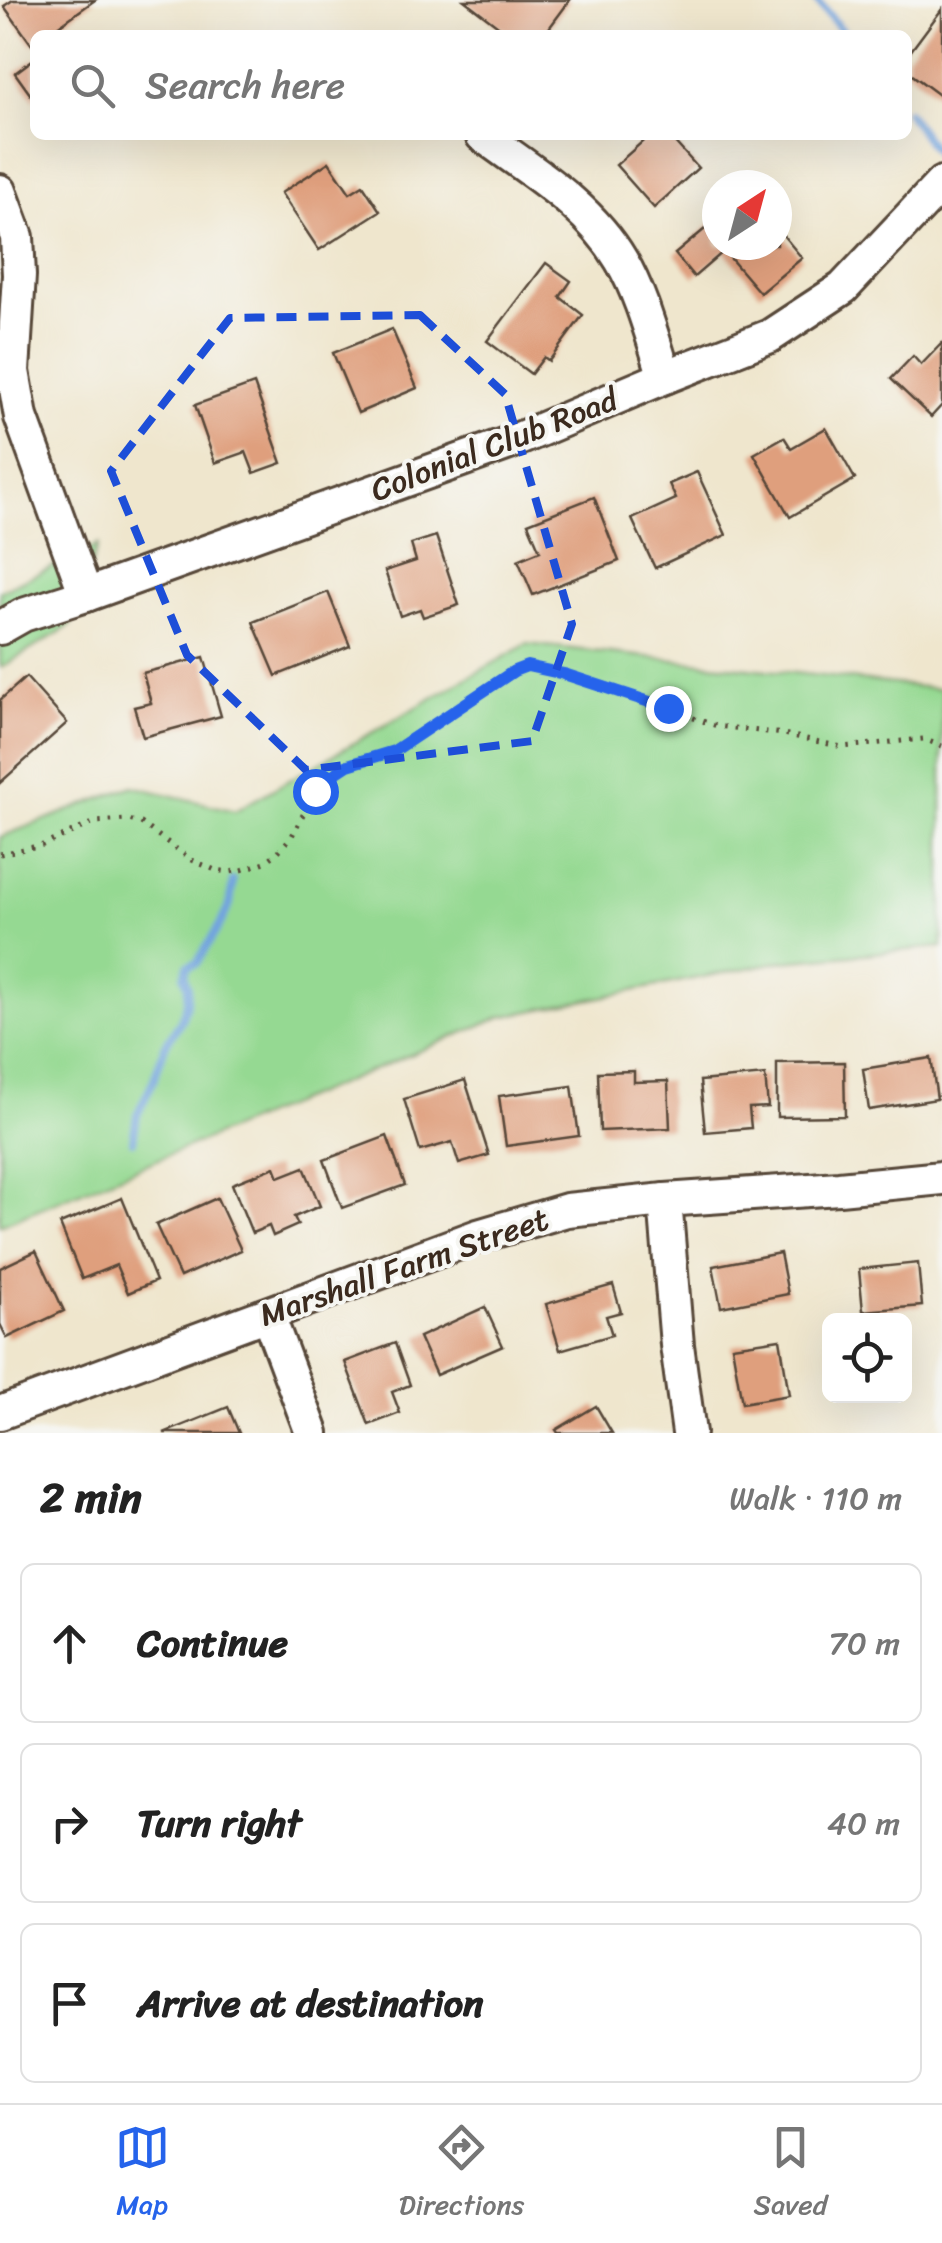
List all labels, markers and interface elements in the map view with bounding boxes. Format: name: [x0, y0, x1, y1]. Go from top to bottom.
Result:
search box: [30, 30, 912, 140]
text: Search here: [145, 52, 345, 119]
icon: search: [65, 58, 120, 113]
north arrow: [702, 170, 792, 260]
street label: Colonial Club Road: [362, 371, 628, 518]
route end: [646, 686, 692, 732]
route start: [293, 769, 339, 815]
street label: Marshall Farm Street: [251, 1191, 557, 1343]
map controls: [822, 1313, 912, 1403]
button: locate: [822, 1313, 912, 1403]
text: 2 min: [40, 1461, 142, 1535]
text: Walk · 110 m: [729, 1470, 902, 1527]
text: Continue: [137, 1610, 288, 1677]
text: 70 m: [829, 1615, 900, 1672]
icon: ahead: [42, 1616, 97, 1671]
text: Turn right: [137, 1790, 302, 1857]
text: 40 m: [827, 1795, 900, 1852]
icon: right: [42, 1796, 97, 1851]
text: Arrive at destination: [137, 1970, 484, 2037]
icon: arrive: [42, 1976, 97, 2031]
tab: Map: [115, 2120, 170, 2229]
tab: Directions: [399, 2120, 524, 2229]
tab: Saved: [754, 2120, 827, 2229]

